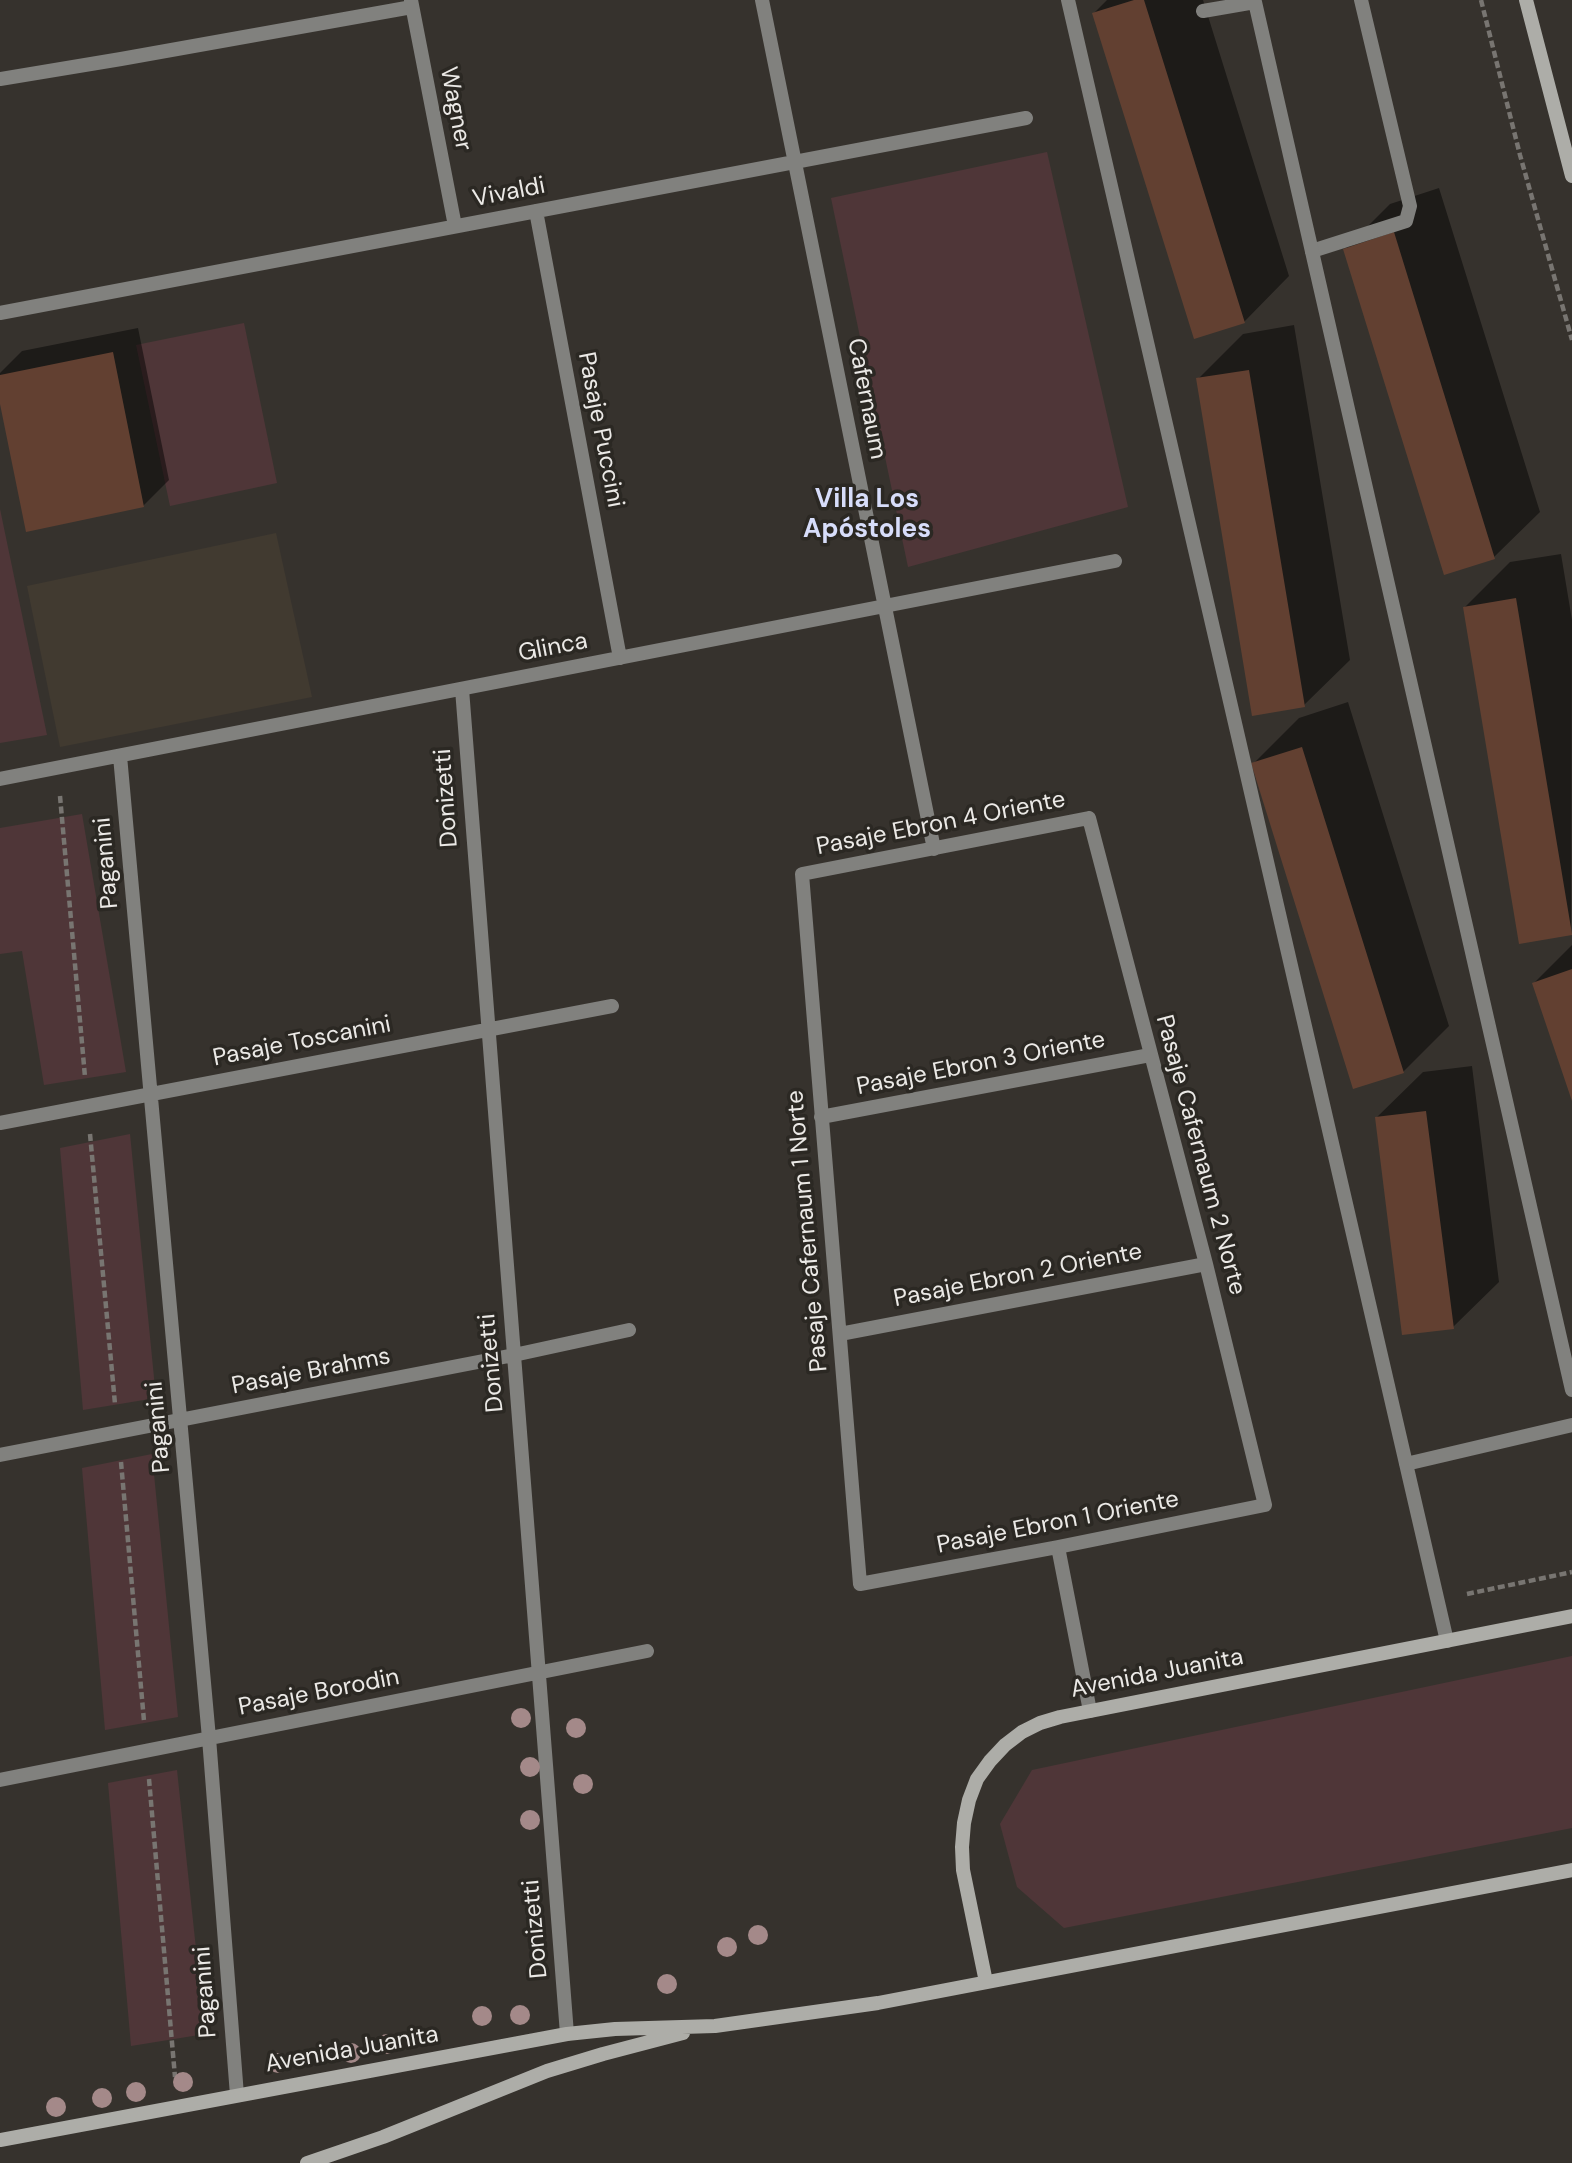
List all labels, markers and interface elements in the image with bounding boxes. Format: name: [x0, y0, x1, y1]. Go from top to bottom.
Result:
street label: Wagner: [433, 65, 477, 153]
street label: Vivaldi: [470, 172, 548, 214]
street label: Cafernaum: [840, 336, 892, 462]
street label: Pasaje Puccini: [571, 350, 629, 510]
district label: Villa Los Apóstoles: [803, 484, 931, 546]
street label: Glinca: [516, 627, 590, 669]
street label: Donizetti: [429, 748, 465, 848]
street label: Pasaje Ebron 4 Oriente: [814, 786, 1068, 862]
street label: Paganini: [89, 816, 125, 910]
street label: Pasaje Toscanini: [211, 1011, 393, 1073]
street label: Pasaje Cafernaum 2 Norte: [1149, 1012, 1251, 1298]
street label: Pasaje Ebron 3 Oriente: [854, 1026, 1108, 1102]
street label: Pasaje Cafernaum 1 Norte: [781, 1089, 835, 1373]
street label: Pasaje Ebron 2 Oriente: [891, 1238, 1145, 1314]
street label: Donizetti: [473, 1312, 511, 1414]
street label: Pasaje Brahms: [229, 1343, 393, 1401]
street label: Paganini: [141, 1380, 177, 1474]
street label: Pasaje Ebron 1 Oriente: [935, 1485, 1181, 1561]
street label: Avenida Juanita: [1068, 1643, 1246, 1705]
street label: Pasaje Borodin: [236, 1663, 402, 1723]
street label: Donizetti: [517, 1878, 555, 1980]
street label: Paganini: [188, 1945, 224, 2039]
street label: Avenida Juanita: [263, 2021, 441, 2079]

